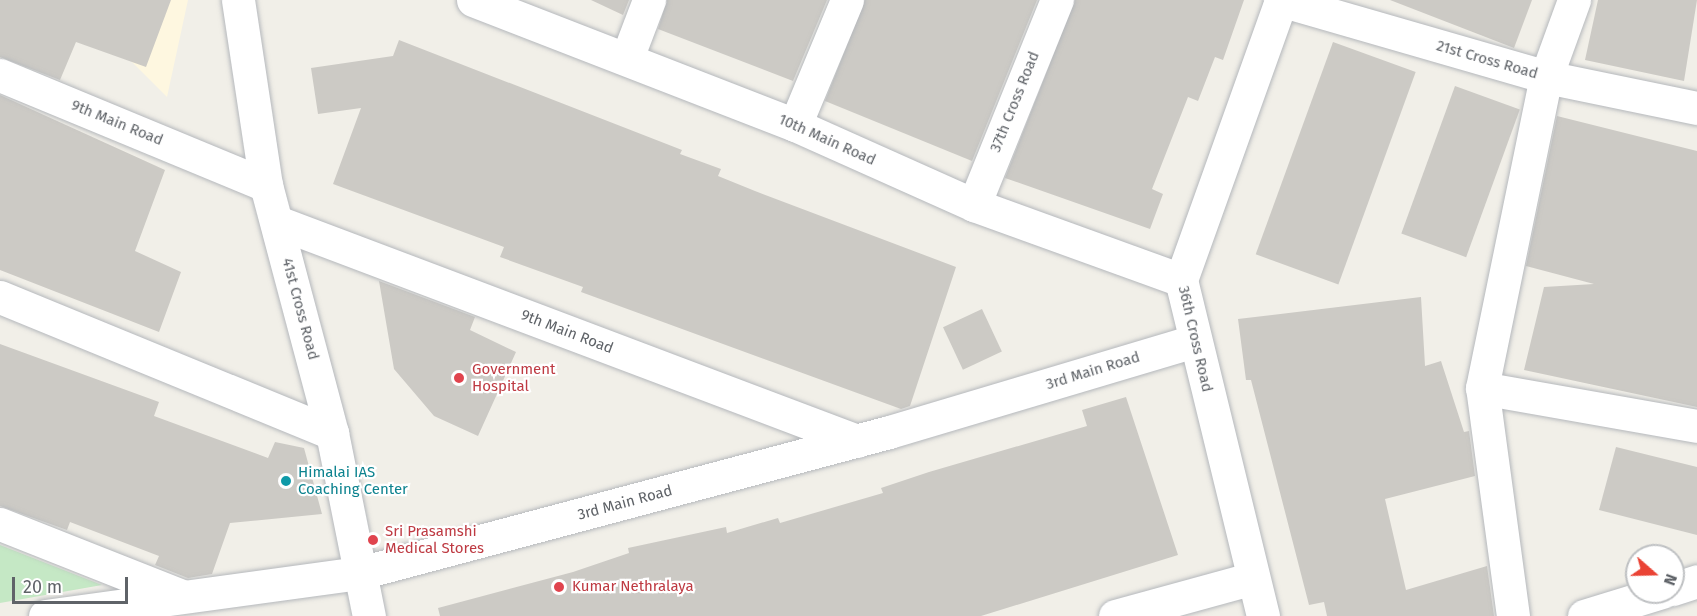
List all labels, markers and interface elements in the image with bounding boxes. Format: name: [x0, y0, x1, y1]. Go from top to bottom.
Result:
street label: 21st Cross Road: [1434, 37, 1540, 83]
street label: 37th Cross Road: [987, 49, 1043, 155]
street label: 9th Main Road: [68, 96, 166, 150]
street label: 10th Main Road: [776, 111, 878, 169]
street label: 41st Cross Road: [278, 256, 322, 362]
street label: 36th Cross Road: [1174, 284, 1216, 394]
street label: 9th Main Road: [518, 306, 616, 358]
street label: 3rd Main Road: [1044, 348, 1142, 394]
place label: Government Hospital: [472, 360, 555, 395]
marker: Government Hospital: [450, 369, 468, 387]
place label: Himalai IAS Coaching Center: [298, 463, 408, 498]
marker: Himalai IAS Coaching Center: [279, 474, 293, 488]
street label: 3rd Main Road: [576, 482, 674, 524]
place label: Sri Prasamshi Medical Stores: [385, 522, 484, 557]
marker: Sri Prasamshi Medical Stores: [366, 533, 380, 547]
north arrow: [1625, 544, 1685, 604]
scale bar: [15, 565, 130, 603]
text: N: [1660, 571, 1681, 588]
text: 20 m: [23, 576, 62, 598]
marker: Kumar Nethralaya: [550, 578, 568, 596]
place label: Kumar Nethralaya: [572, 578, 694, 596]

